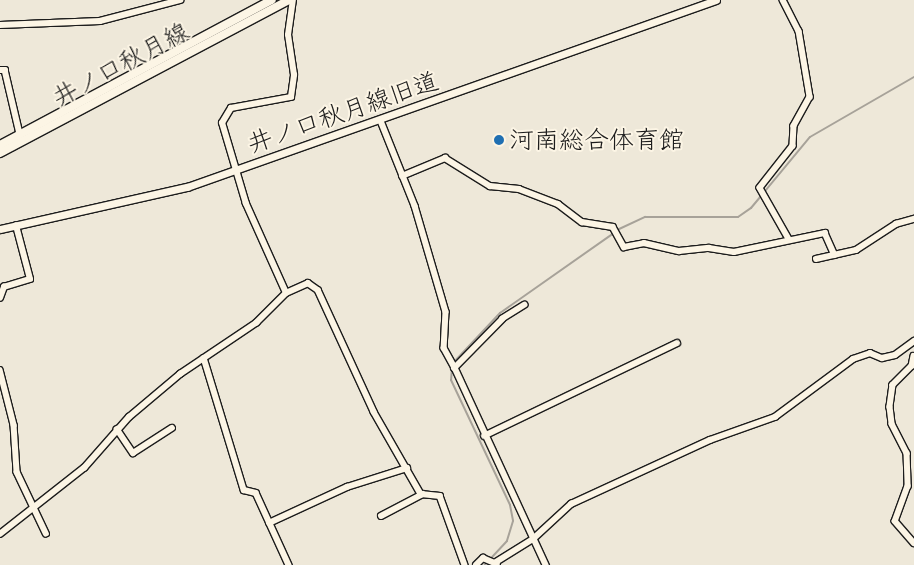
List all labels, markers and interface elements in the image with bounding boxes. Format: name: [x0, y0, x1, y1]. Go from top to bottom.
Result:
street label: 井ノ口秋月線: [48, 17, 194, 113]
street label: 井ノ口秋月線旧道: [244, 66, 442, 160]
place label: 河南総合体育館: [509, 125, 684, 155]
marker: 河南総合体育館: [493, 134, 505, 146]

